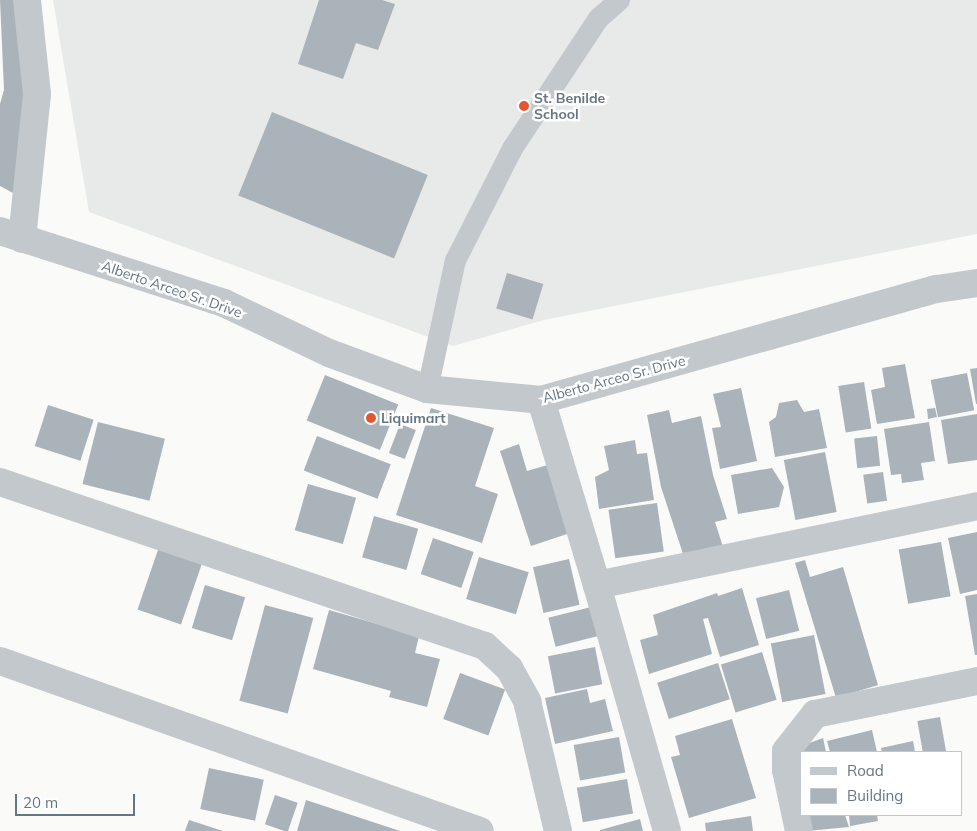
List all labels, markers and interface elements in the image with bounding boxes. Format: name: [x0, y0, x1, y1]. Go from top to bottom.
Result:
place label: St. Benilde School: [534, 90, 605, 122]
marker: St. Benilde School: [518, 100, 530, 112]
street label: Alberto Arceo Sr. Drive: [100, 257, 244, 321]
street label: Alberto Arceo Sr. Drive: [541, 352, 687, 406]
place label: Liquimart: [381, 410, 446, 426]
marker: Liquimart: [365, 412, 377, 424]
legend: [800, 751, 962, 816]
text: Road: [847, 761, 884, 780]
scale bar: [18, 784, 138, 816]
text: Building: [847, 786, 903, 805]
text: 20 m: [23, 793, 58, 812]

